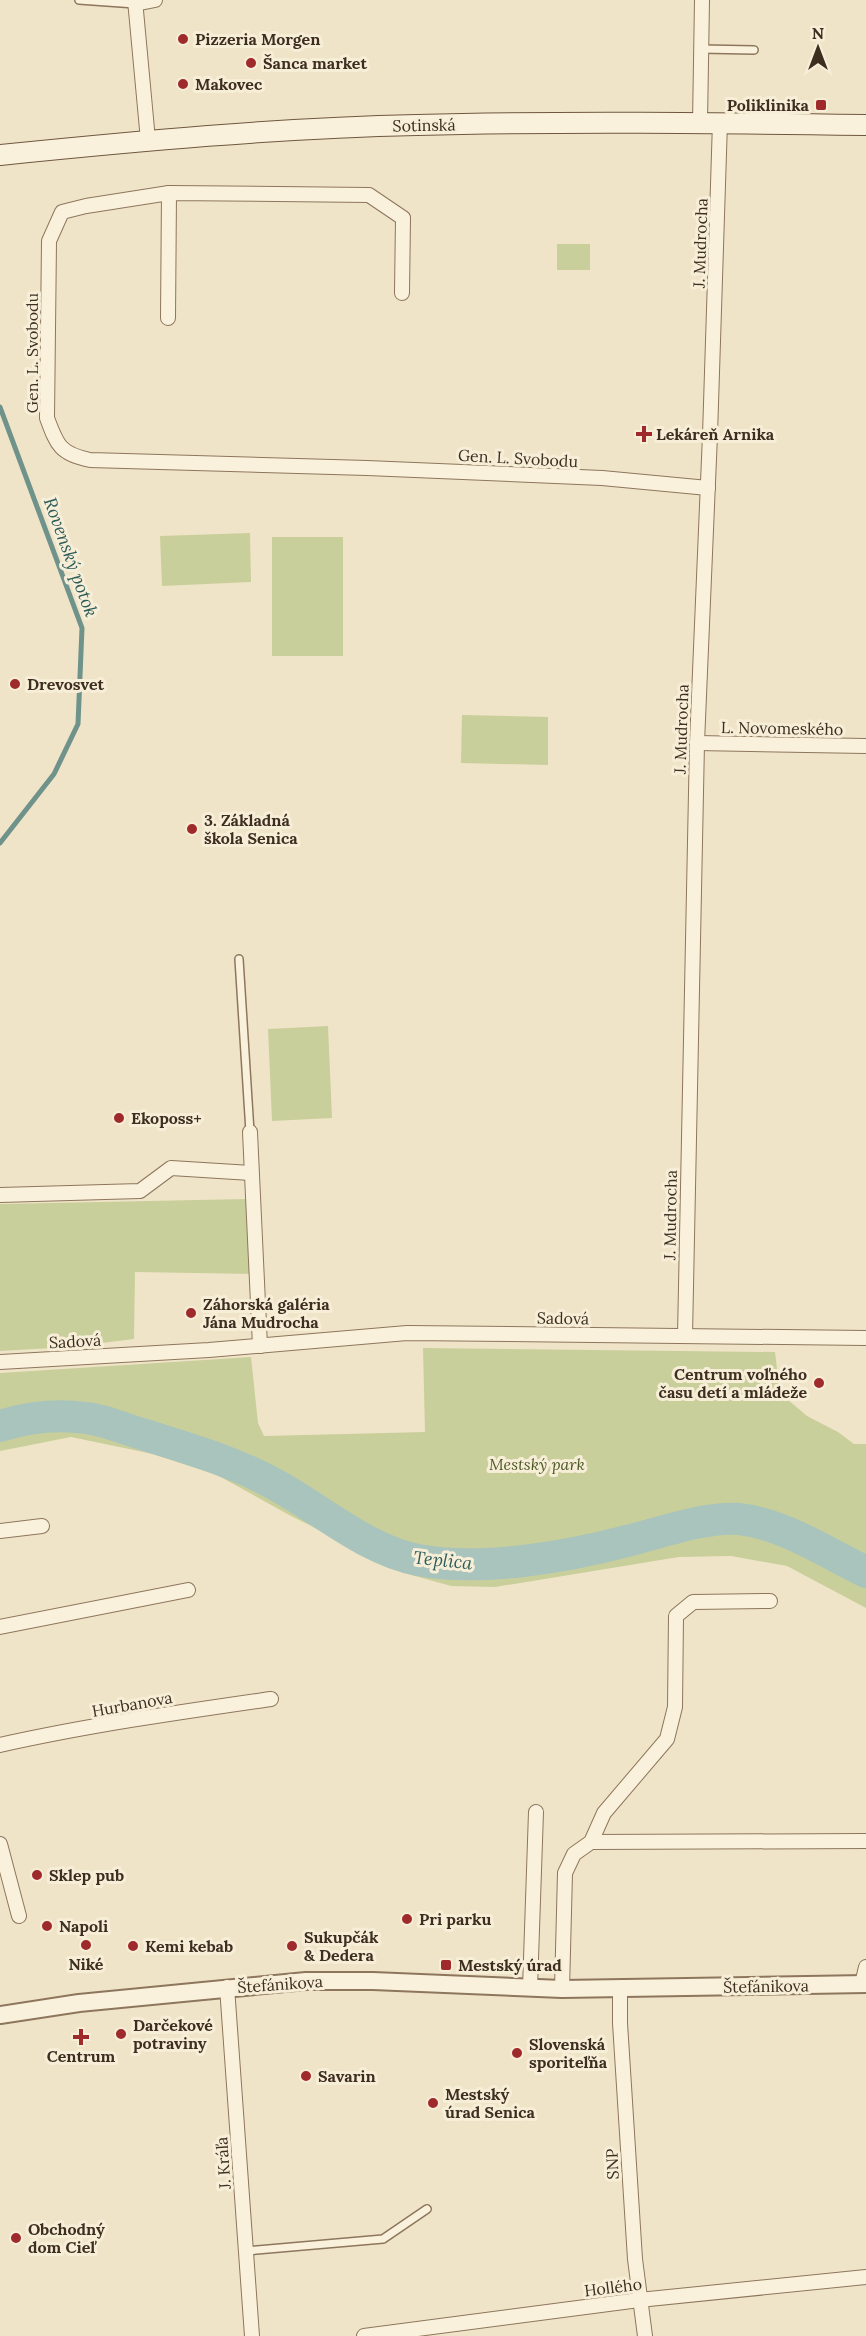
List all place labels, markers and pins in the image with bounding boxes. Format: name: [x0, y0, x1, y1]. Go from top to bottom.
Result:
place label: Pizzeria Morgen: [195, 29, 320, 49]
marker: Pizzeria Morgen: [176, 32, 190, 46]
place label: Šanca market: [263, 53, 367, 73]
marker: Šanca market: [244, 56, 258, 70]
place label: Makovec: [195, 74, 263, 94]
marker: Makovec: [176, 77, 190, 91]
place label: Poliklinika: [727, 95, 810, 115]
marker: Poliklinika: [814, 98, 828, 112]
place label: Lekáreň Arnika: [656, 424, 775, 444]
marker: Lekáreň Arnika: [637, 427, 651, 441]
place label: Drevosvet: [27, 674, 104, 694]
marker: Drevosvet: [8, 677, 22, 691]
place label: 3. Základná škola Senica: [204, 810, 298, 848]
marker: 3. Základná škola Senica: [185, 822, 199, 836]
place label: Ekoposs+: [131, 1108, 202, 1128]
marker: Ekoposs+: [112, 1111, 126, 1125]
place label: Záhorská galéria Jána Mudrocha: [203, 1294, 330, 1332]
marker: Záhorská galéria Jána Mudrocha: [184, 1306, 198, 1320]
place label: Centrum voľného času detí a mládeže: [659, 1364, 807, 1402]
marker: Centrum voľného času detí a mládeže: [812, 1376, 826, 1390]
place label: Sklep pub: [49, 1865, 124, 1885]
marker: Sklep pub: [30, 1868, 44, 1882]
place label: Pri parku: [419, 1909, 491, 1929]
marker: Pri parku: [400, 1912, 414, 1926]
place label: Napoli: [59, 1916, 108, 1936]
marker: Napoli: [40, 1919, 54, 1933]
place label: Sukupčák & Dedera: [304, 1927, 379, 1965]
place label: Kemi kebab: [145, 1936, 233, 1956]
marker: Niké: [79, 1938, 93, 1952]
marker: Kemi kebab: [126, 1939, 140, 1953]
marker: Sukupčák & Dedera: [285, 1939, 299, 1953]
place label: Niké: [69, 1954, 104, 1974]
place label: Mestský úrad: [458, 1955, 562, 1975]
marker: Mestský úrad: [439, 1958, 453, 1972]
place label: Darčekové potraviny: [133, 2015, 213, 2053]
marker: Darčekové potraviny: [114, 2027, 128, 2041]
marker: Centrum: [74, 2030, 88, 2044]
place label: Slovenská sporiteľňa: [529, 2034, 608, 2072]
place label: Centrum: [47, 2046, 116, 2066]
marker: Slovenská sporiteľňa: [510, 2046, 524, 2060]
place label: Savarin: [318, 2066, 376, 2086]
marker: Savarin: [299, 2069, 313, 2083]
place label: Mestský úrad Senica: [445, 2084, 536, 2122]
marker: Mestský úrad Senica: [426, 2096, 440, 2110]
place label: Obchodný dom Cieľ: [28, 2219, 105, 2257]
marker: Obchodný dom Cieľ: [9, 2231, 23, 2245]

